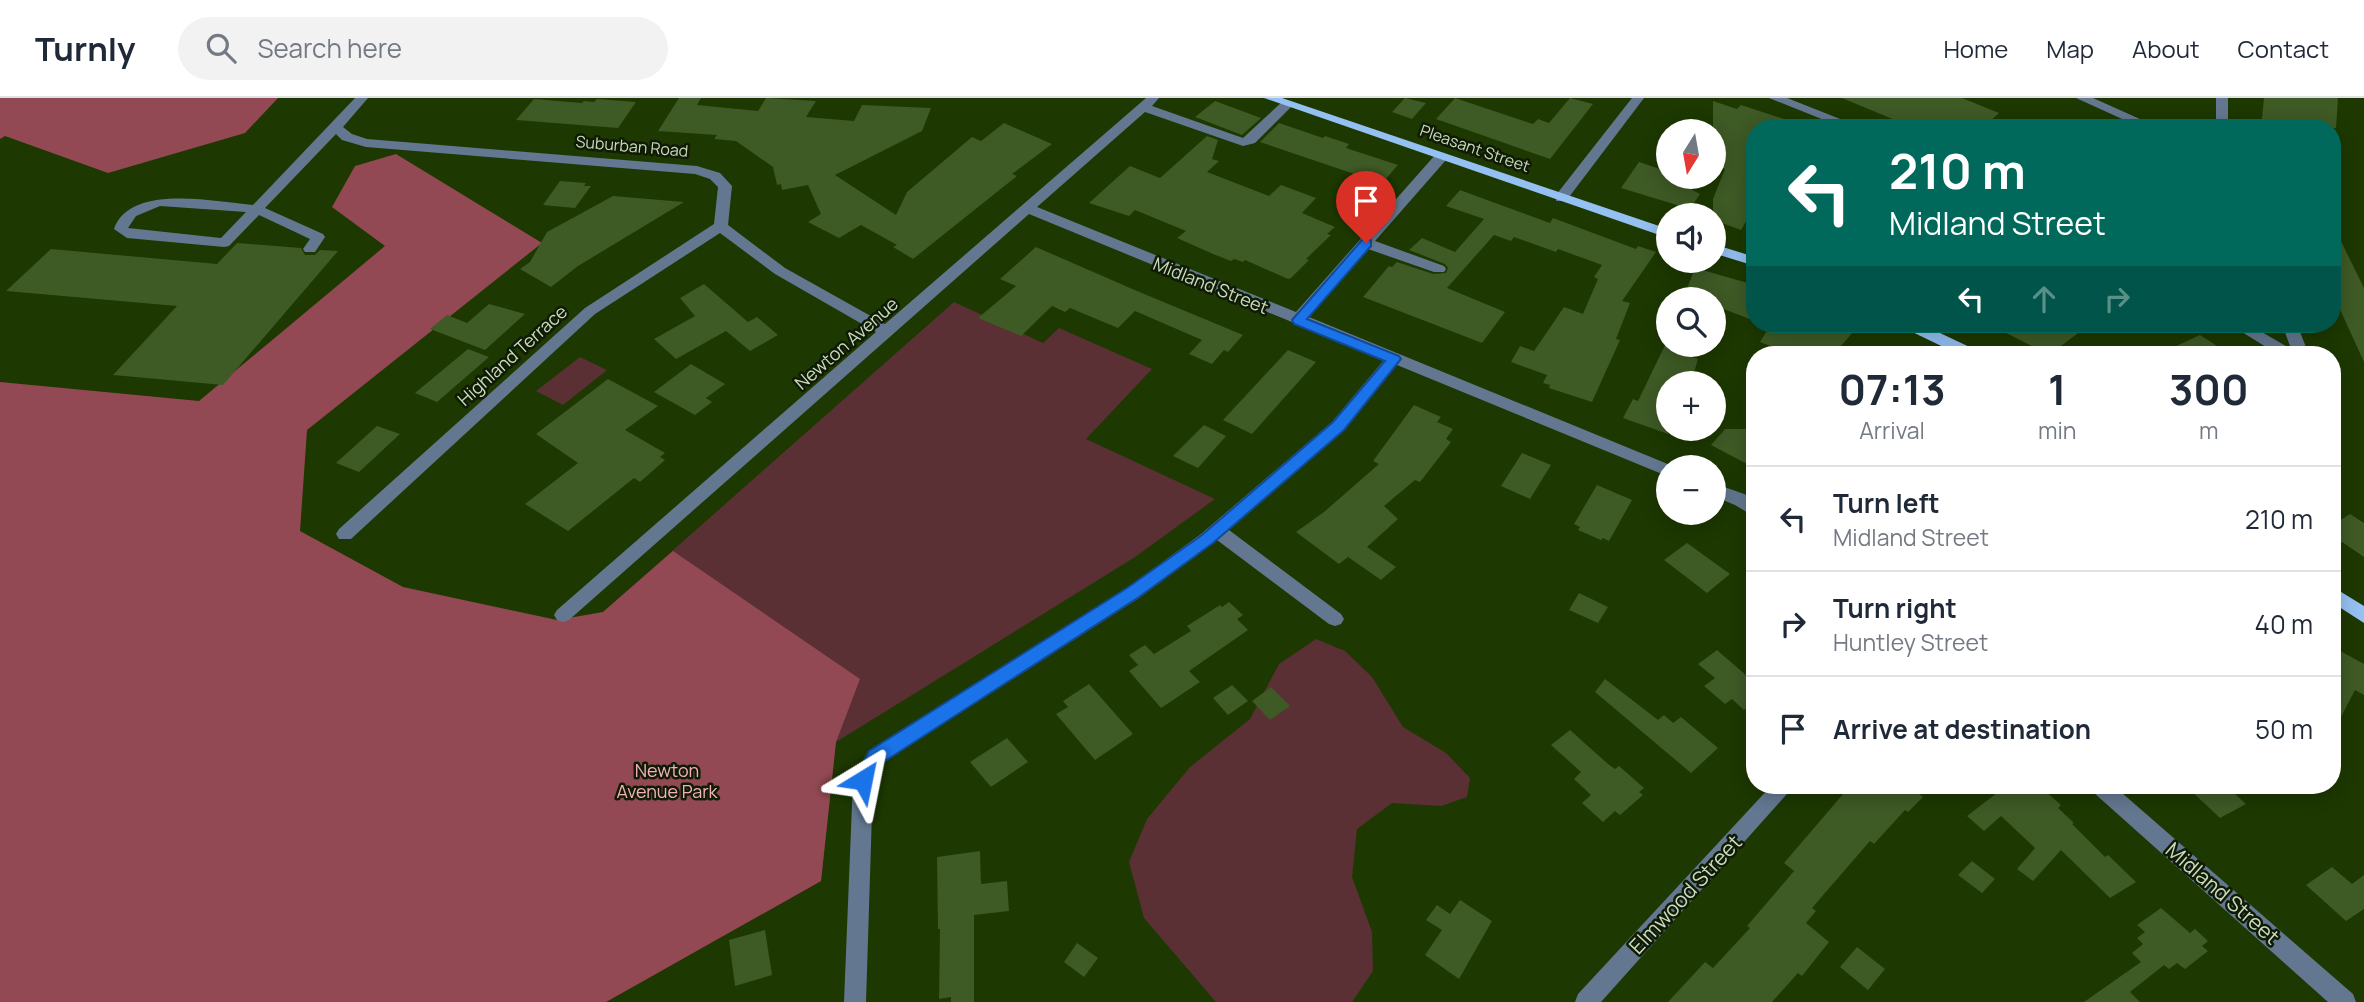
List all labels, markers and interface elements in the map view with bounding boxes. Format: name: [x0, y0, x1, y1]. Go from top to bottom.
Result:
search box: [178, 17, 668, 80]
text: Turnly: [35, 26, 136, 71]
icon: search: [202, 29, 240, 67]
text: Search here: [258, 30, 402, 66]
text: Home: [1943, 32, 2008, 65]
text: Map: [2046, 32, 2094, 65]
text: About: [2132, 32, 2200, 65]
text: Contact: [2238, 32, 2329, 65]
street label: Pleasant Street: [1417, 119, 1533, 177]
north arrow: [1656, 119, 1726, 189]
map controls: [1656, 119, 1726, 525]
street label: Suburban Road: [575, 130, 689, 162]
text: 210 m: [1889, 137, 2026, 204]
icon: left: [1774, 147, 1865, 238]
pin: [1336, 171, 1396, 243]
icon: arrive: [1347, 182, 1385, 220]
text: Midland Street: [1889, 201, 2106, 245]
button: sound: [1656, 203, 1726, 273]
street label: Midland Street: [1150, 251, 1272, 319]
icon: left: [1952, 280, 1990, 318]
icon: ahead: [2025, 280, 2063, 318]
icon: right: [2098, 280, 2136, 318]
button: search: [1656, 287, 1726, 357]
street label: Newton Avenue: [789, 291, 903, 395]
street label: Highland Terrace: [452, 299, 572, 411]
text: 07:13: [1838, 360, 1946, 418]
text: 1: [2048, 360, 2066, 418]
text: 300: [2169, 360, 2249, 418]
button: +: [1656, 371, 1726, 441]
text: Arrival: [1859, 414, 1925, 446]
text: min: [2038, 414, 2077, 446]
text: m: [2199, 414, 2219, 446]
button: −: [1656, 455, 1726, 525]
text: Turn left: [1833, 485, 1940, 521]
icon: left: [1774, 500, 1812, 538]
text: 210 m: [2245, 501, 2313, 537]
text: Midland Street: [1833, 521, 1989, 553]
text: Turn right: [1833, 590, 1957, 626]
icon: right: [1774, 605, 1812, 643]
text: 40 m: [2255, 606, 2313, 642]
text: Huntley Street: [1833, 626, 1988, 658]
icon: arrive: [1774, 710, 1812, 748]
text: Arrive at destination: [1833, 711, 2091, 747]
text: 50 m: [2255, 711, 2313, 747]
position arrow: [826, 743, 900, 817]
park label: Newton Avenue Park: [616, 758, 719, 803]
street label: Elmwood Street: [1622, 828, 1748, 960]
street label: Midland Street: [2160, 836, 2286, 950]

